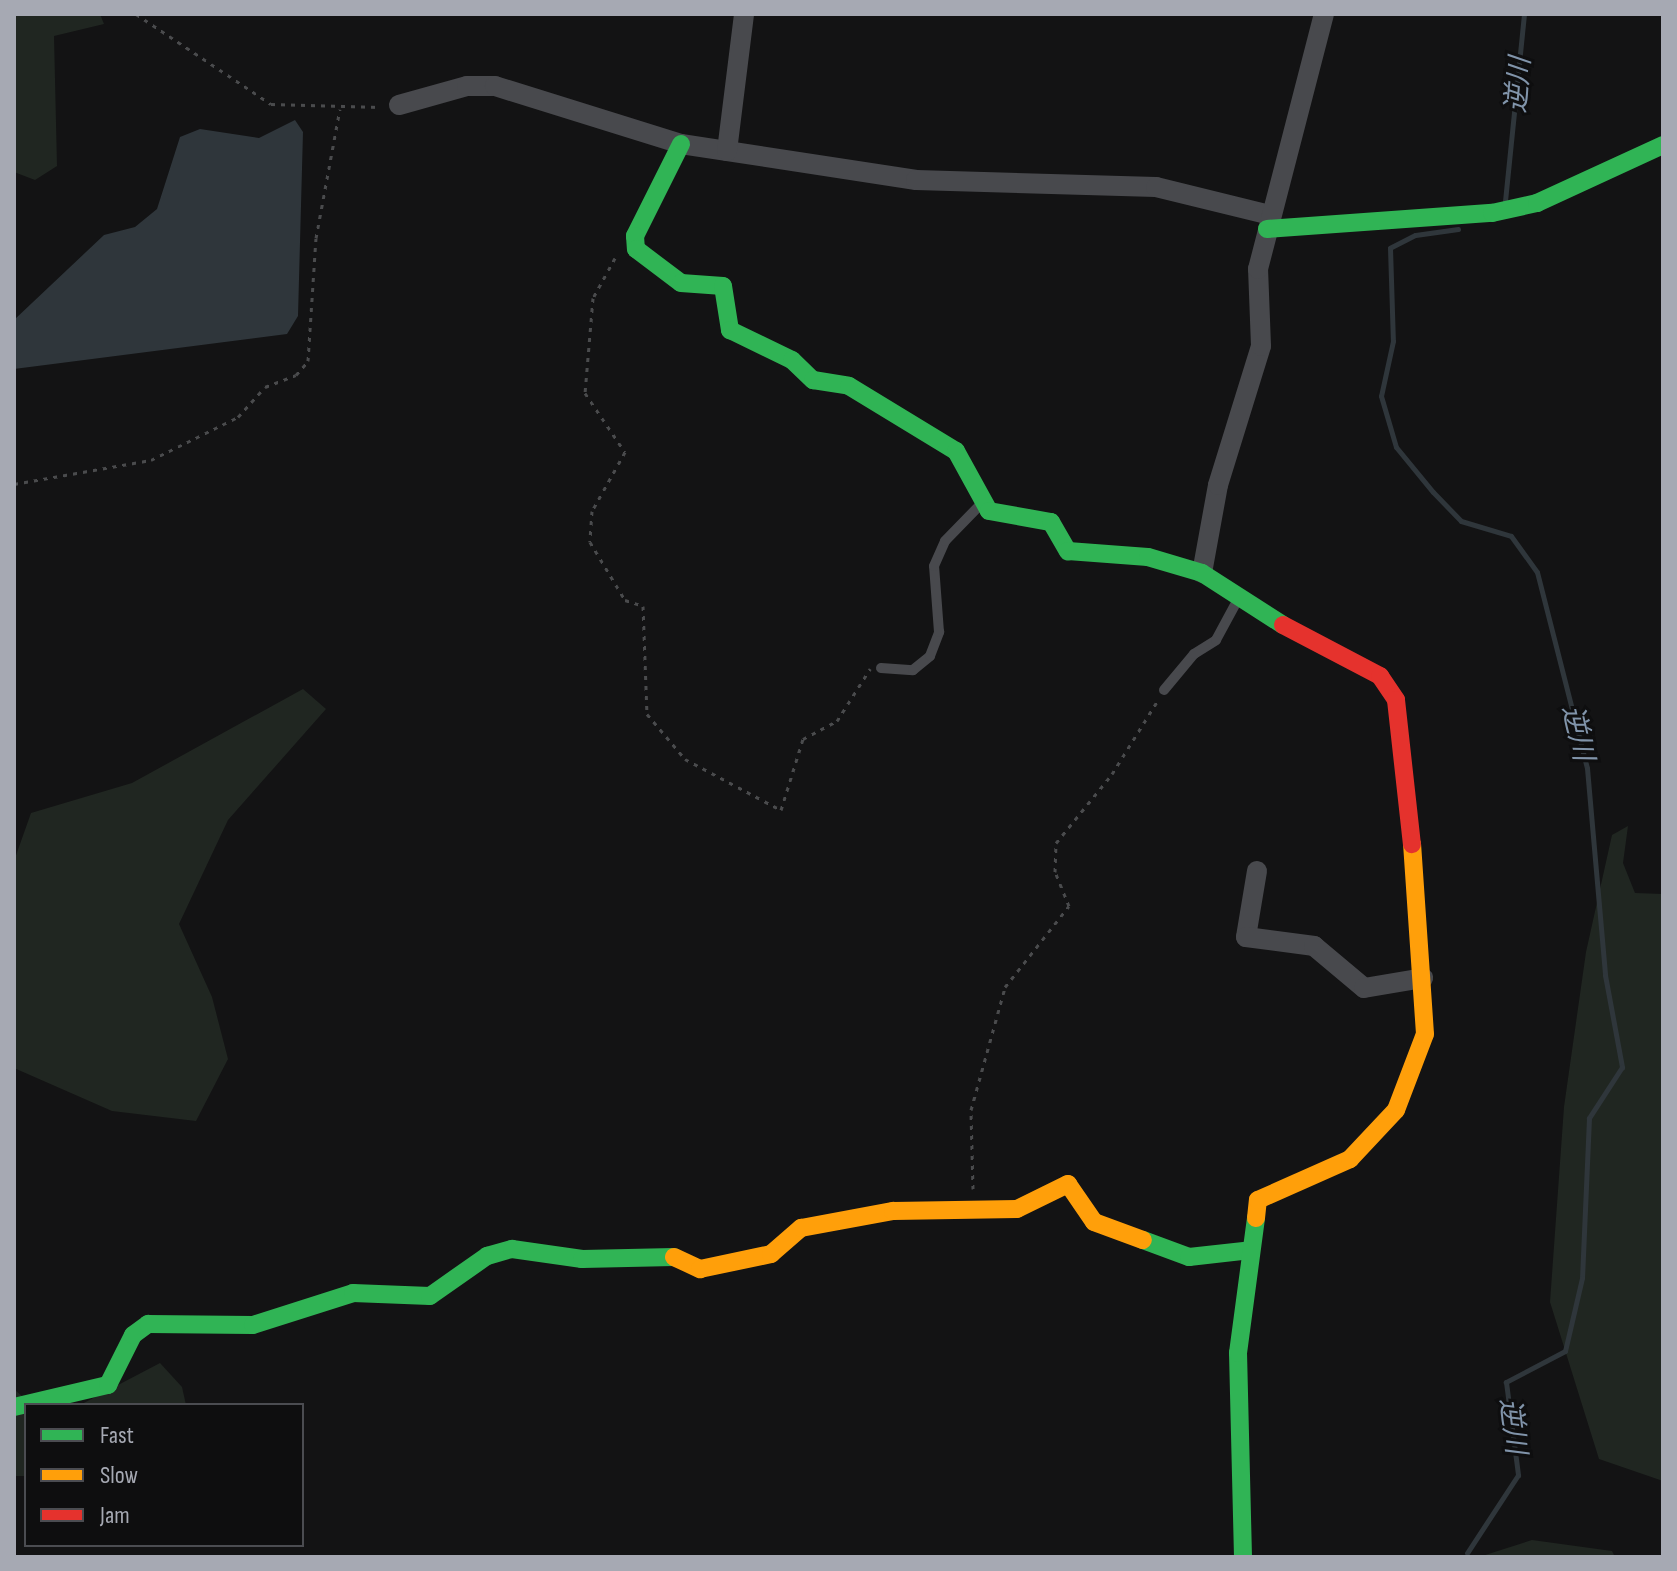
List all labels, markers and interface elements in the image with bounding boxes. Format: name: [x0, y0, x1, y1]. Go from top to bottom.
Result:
water label: 逆川: [1500, 56, 1538, 114]
water label: 逆川: [1554, 702, 1600, 764]
water label: 逆川: [1492, 1396, 1532, 1456]
legend: [24, 1403, 304, 1547]
text: Fast: [100, 1421, 134, 1450]
text: Slow: [100, 1461, 138, 1490]
text: Jam: [100, 1501, 130, 1530]

